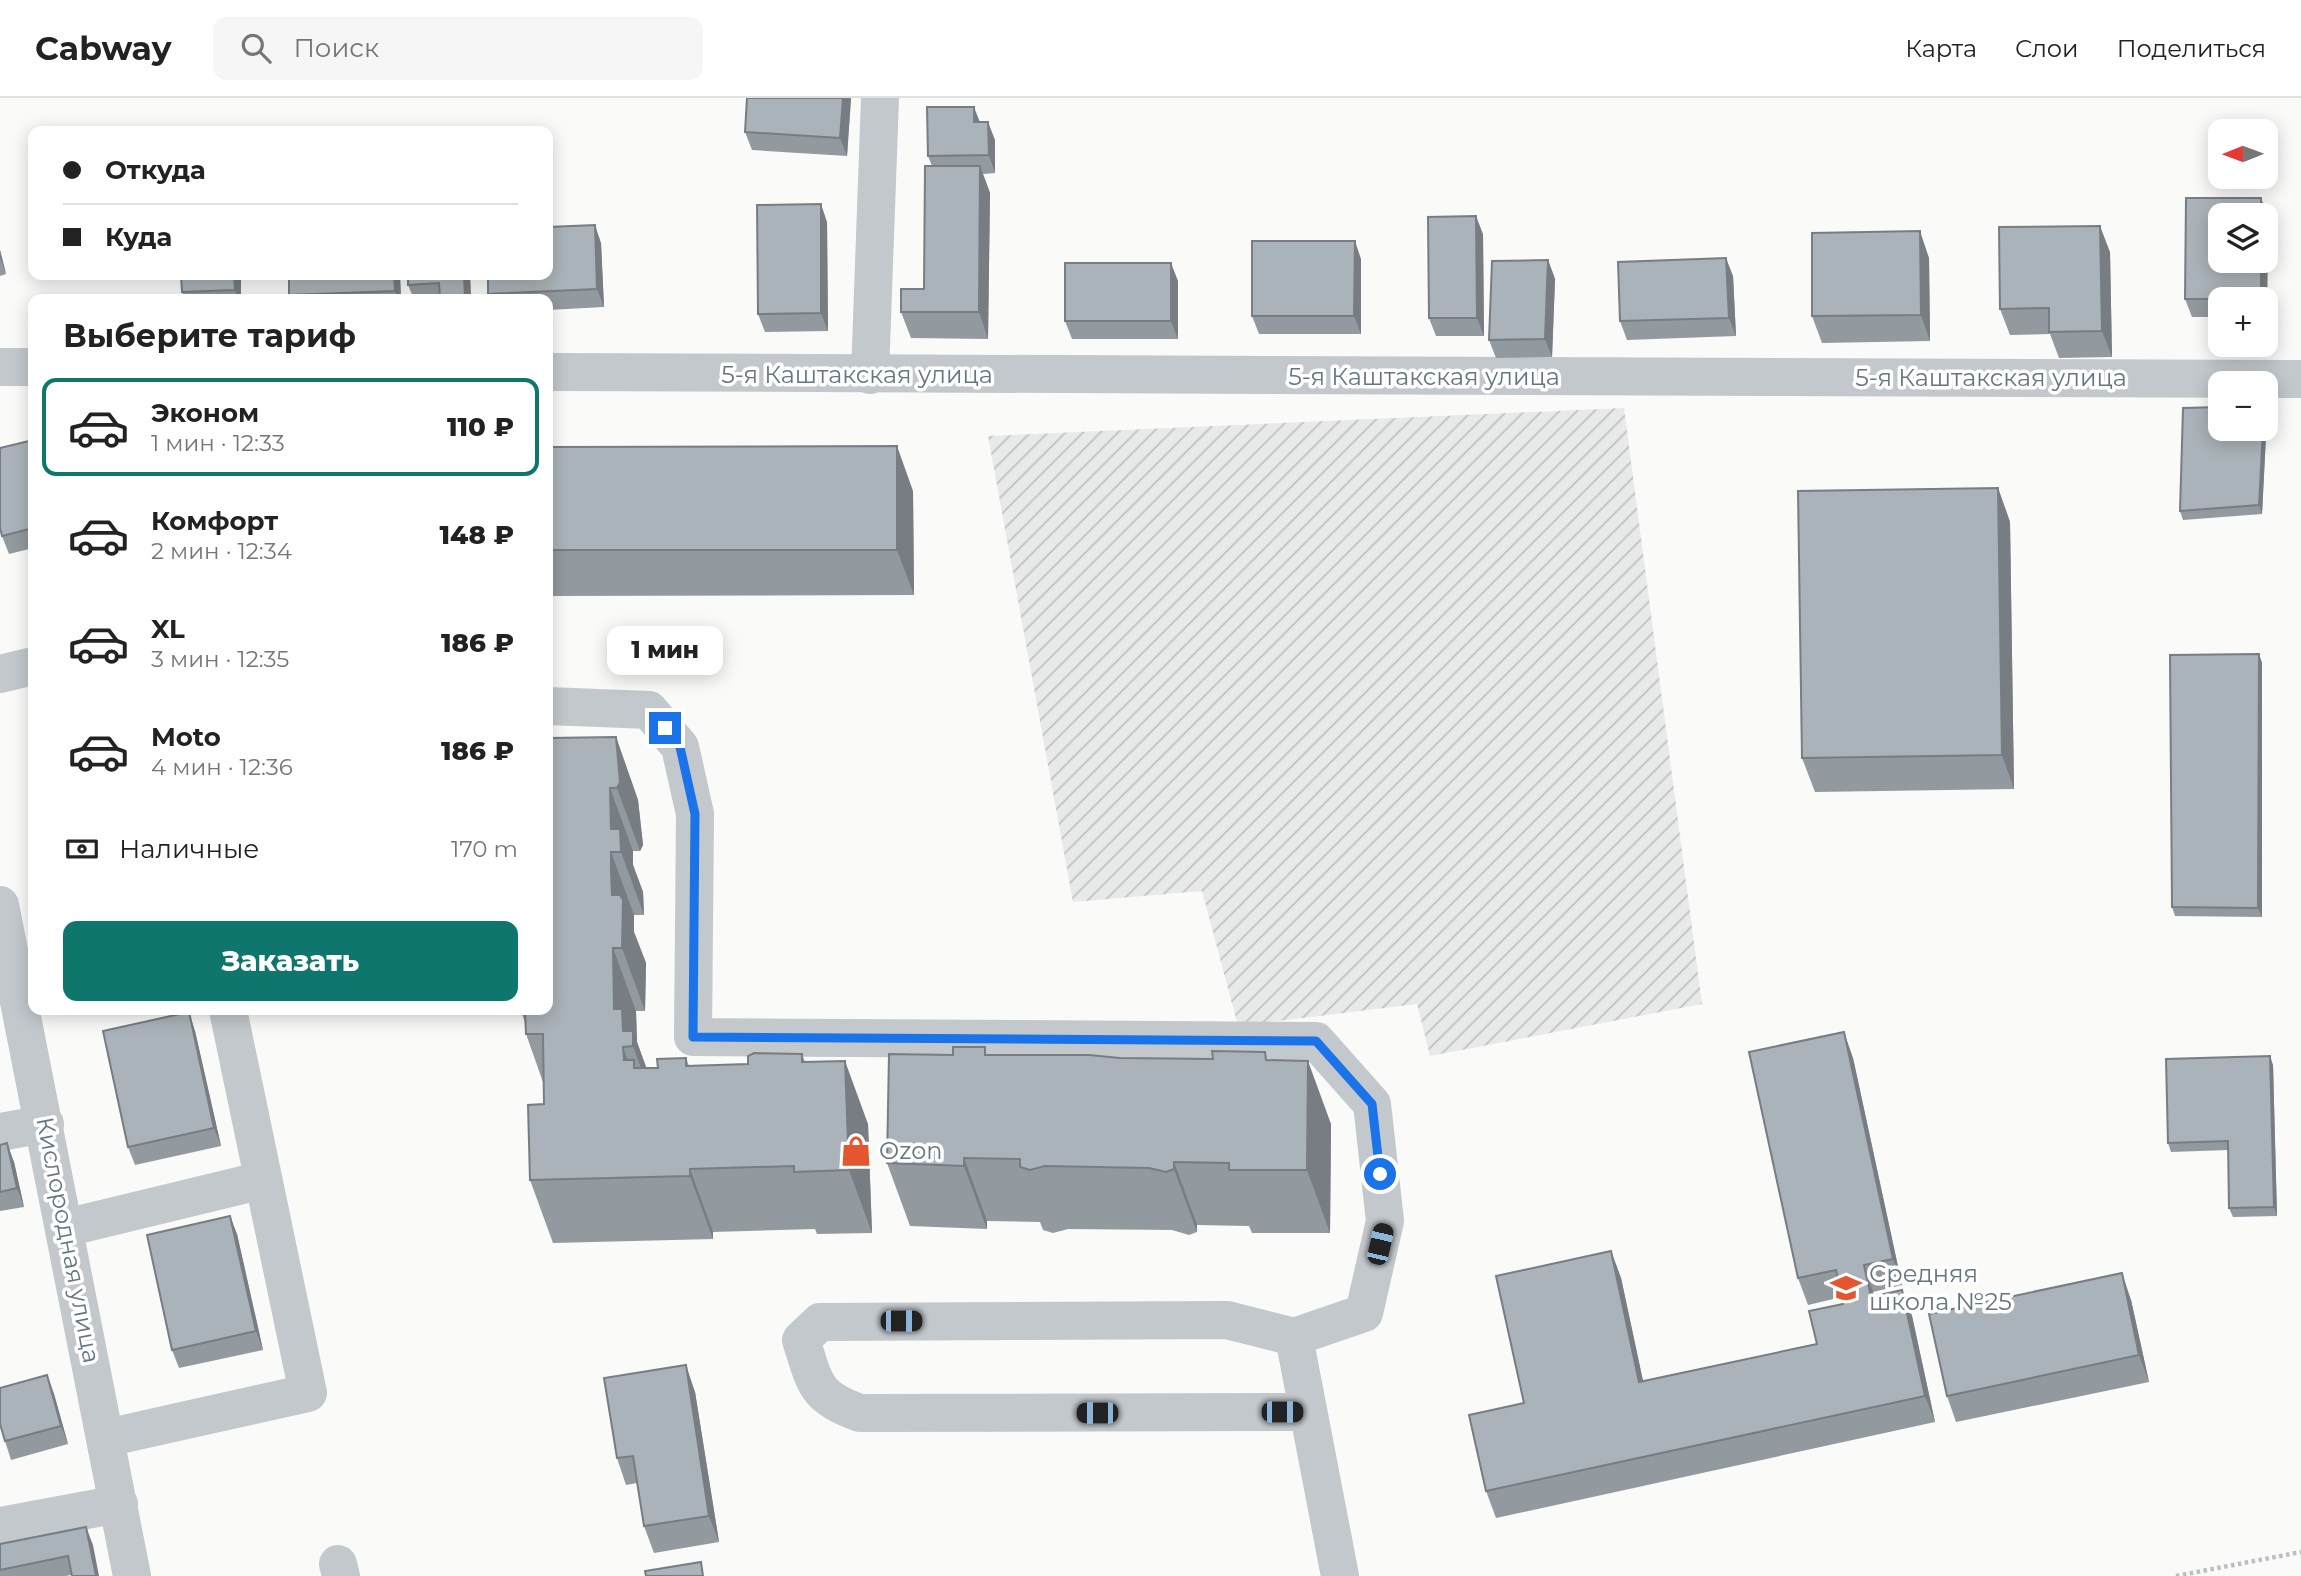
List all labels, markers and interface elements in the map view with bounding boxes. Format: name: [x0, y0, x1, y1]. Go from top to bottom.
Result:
search box: [213, 17, 703, 80]
text: Cabway: [35, 28, 171, 68]
icon: search: [237, 29, 275, 67]
text: Поиск: [293, 32, 379, 64]
text: Карта: [1905, 34, 1977, 63]
text: Слои: [2015, 34, 2079, 63]
text: Поделиться: [2117, 34, 2266, 63]
north arrow: [2208, 119, 2278, 189]
map controls: [2208, 119, 2278, 441]
text: Откуда: [105, 154, 206, 186]
button: layers: [2208, 203, 2278, 273]
text: Куда: [105, 221, 172, 253]
button: +: [2208, 287, 2278, 357]
text: Выберите тариф: [63, 316, 356, 355]
street label: 5-я Каштакская улица: [721, 360, 993, 389]
street label: 5-я Каштакская улица: [1288, 362, 1560, 391]
street label: 5-я Каштакская улица: [1855, 363, 2127, 392]
button: −: [2208, 371, 2278, 441]
icon: car: [67, 396, 130, 459]
text: Эконом: [151, 397, 259, 429]
text: 110 ₽: [447, 411, 514, 443]
text: 1 мин · 12:33: [151, 429, 285, 457]
icon: car: [67, 504, 130, 567]
text: Комфорт: [151, 505, 278, 537]
text: 148 ₽: [440, 519, 514, 551]
text: 2 мин · 12:34: [151, 537, 292, 565]
icon: car: [67, 612, 130, 675]
text: XL: [151, 613, 185, 645]
callout: 1 мин: [607, 626, 723, 676]
text: 186 ₽: [441, 627, 514, 659]
text: 1 мин: [631, 636, 699, 664]
text: 3 мин · 12:35: [151, 645, 289, 673]
route end: [649, 712, 681, 744]
icon: car: [67, 720, 130, 783]
text: Moto: [151, 721, 221, 753]
text: 186 ₽: [441, 735, 514, 767]
text: 4 мин · 12:36: [151, 753, 293, 781]
icon: cash: [63, 830, 101, 868]
text: Наличные: [119, 833, 259, 865]
text: 170 m: [451, 835, 518, 863]
button: Заказать: [63, 921, 518, 1001]
street label: Кислородная улица: [30, 1115, 107, 1365]
shop icon: Ozon: [839, 1134, 873, 1168]
place label: Ozon: [879, 1136, 942, 1165]
route start: [1364, 1158, 1396, 1190]
car: [1366, 1221, 1395, 1267]
place label: Средняя школа №25: [1869, 1259, 2012, 1316]
school or university icon: Средняя школа №25: [1829, 1271, 1863, 1305]
car: [881, 1311, 923, 1332]
car: [1262, 1402, 1304, 1423]
car: [1077, 1403, 1119, 1424]

